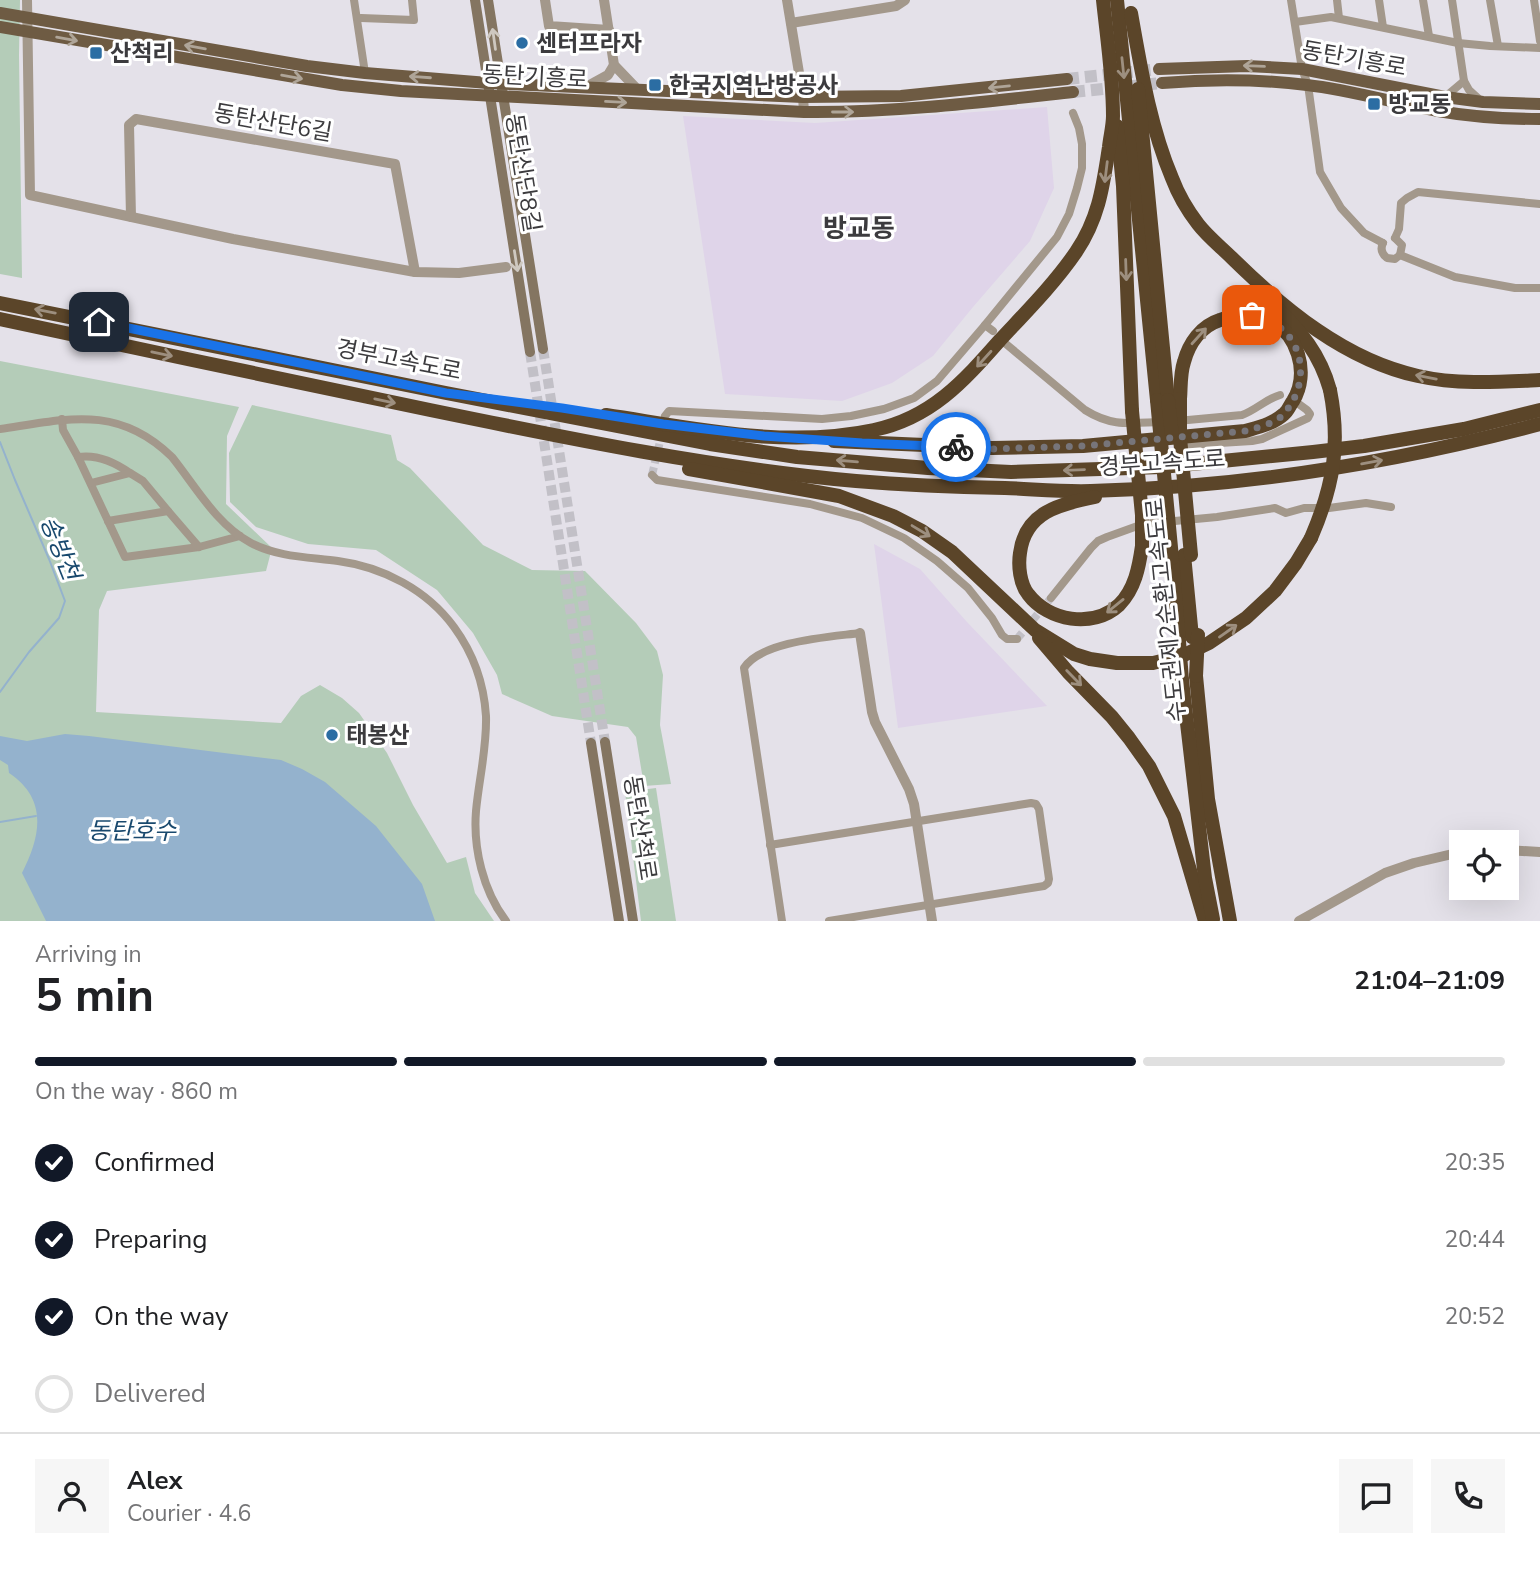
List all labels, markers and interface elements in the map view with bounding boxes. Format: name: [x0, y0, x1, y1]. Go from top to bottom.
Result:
one-way arrow: [487, 28, 500, 51]
place label: 센터프라자: [536, 28, 642, 59]
one-way arrow: [55, 32, 78, 46]
marker: 센터프라자: [514, 35, 530, 51]
street label: 동탄기흥로: [1299, 35, 1409, 83]
place label: 산척리: [110, 38, 173, 69]
one-way arrow: [184, 40, 207, 53]
marker: 산척리: [88, 45, 104, 61]
one-way arrow: [1117, 56, 1130, 79]
street label: 동탄기흥로: [481, 59, 589, 95]
one-way arrow: [1243, 60, 1266, 73]
one-way arrow: [409, 70, 432, 83]
place label: 한국지역난방공사: [669, 70, 838, 101]
one-way arrow: [280, 71, 302, 84]
marker: 한국지역난방공사: [647, 77, 663, 93]
one-way arrow: [988, 80, 1011, 93]
place label: 방교동: [1388, 89, 1451, 120]
one-way arrow: [604, 96, 626, 109]
marker: 방교동: [1366, 96, 1382, 112]
street label: 동탄산단6길: [211, 97, 335, 149]
one-way arrow: [831, 105, 854, 119]
street label: 동탄산단8길: [498, 112, 548, 234]
one-way arrow: [1099, 160, 1112, 183]
district label: 방교동: [823, 211, 895, 246]
one-way arrow: [510, 249, 523, 272]
one-way arrow: [1119, 258, 1132, 281]
pin: [1222, 285, 1282, 345]
pin: [69, 292, 129, 352]
icon: bag: [1233, 296, 1271, 334]
icon: home: [80, 303, 118, 341]
one-way arrow: [34, 304, 57, 318]
one-way arrow: [1190, 328, 1207, 345]
street label: 경부고속도로: [334, 333, 464, 387]
one-way arrow: [150, 348, 173, 362]
one-way arrow: [976, 349, 992, 367]
one-way arrow: [1415, 370, 1438, 384]
one-way arrow: [373, 394, 396, 408]
courier: [921, 412, 991, 482]
icon: bike: [937, 428, 975, 466]
street label: 경부고속도로: [1098, 443, 1226, 483]
one-way arrow: [836, 454, 859, 467]
one-way arrow: [1360, 455, 1383, 468]
one-way arrow: [1063, 463, 1086, 476]
street label: 수도권제2순환고속도로: [1139, 496, 1193, 724]
water label: 송방천: [33, 511, 88, 587]
one-way arrow: [910, 524, 930, 538]
one-way arrow: [1106, 598, 1124, 613]
one-way arrow: [1218, 624, 1237, 638]
one-way arrow: [1065, 669, 1082, 686]
place label: 태봉산: [346, 720, 409, 751]
marker: 태봉산: [324, 727, 340, 743]
street label: 동탄산척로: [616, 773, 664, 883]
water label: 동탄호수: [88, 815, 177, 847]
map controls: [1449, 830, 1519, 900]
button: locate: [1449, 830, 1519, 900]
text: Arriving in: [35, 939, 142, 970]
text: 21:04–21:09: [1354, 963, 1505, 998]
text: 5 min: [35, 964, 154, 1027]
text: On the way · 860 m: [35, 1076, 238, 1107]
icon: check: [35, 1144, 73, 1182]
text: Confirmed: [94, 1145, 215, 1180]
text: 20:35: [1445, 1147, 1505, 1178]
icon: check: [35, 1221, 73, 1259]
text: Preparing: [94, 1222, 207, 1257]
text: 20:44: [1445, 1224, 1505, 1255]
icon: check: [35, 1298, 73, 1336]
text: On the way: [94, 1299, 228, 1334]
text: 20:52: [1445, 1301, 1505, 1332]
text: Delivered: [94, 1376, 206, 1411]
button: person: [35, 1459, 109, 1533]
button: chat: [1339, 1459, 1413, 1533]
button: phone: [1431, 1459, 1505, 1533]
text: Alex: [127, 1463, 183, 1498]
text: Courier · 4.6: [127, 1498, 251, 1529]

